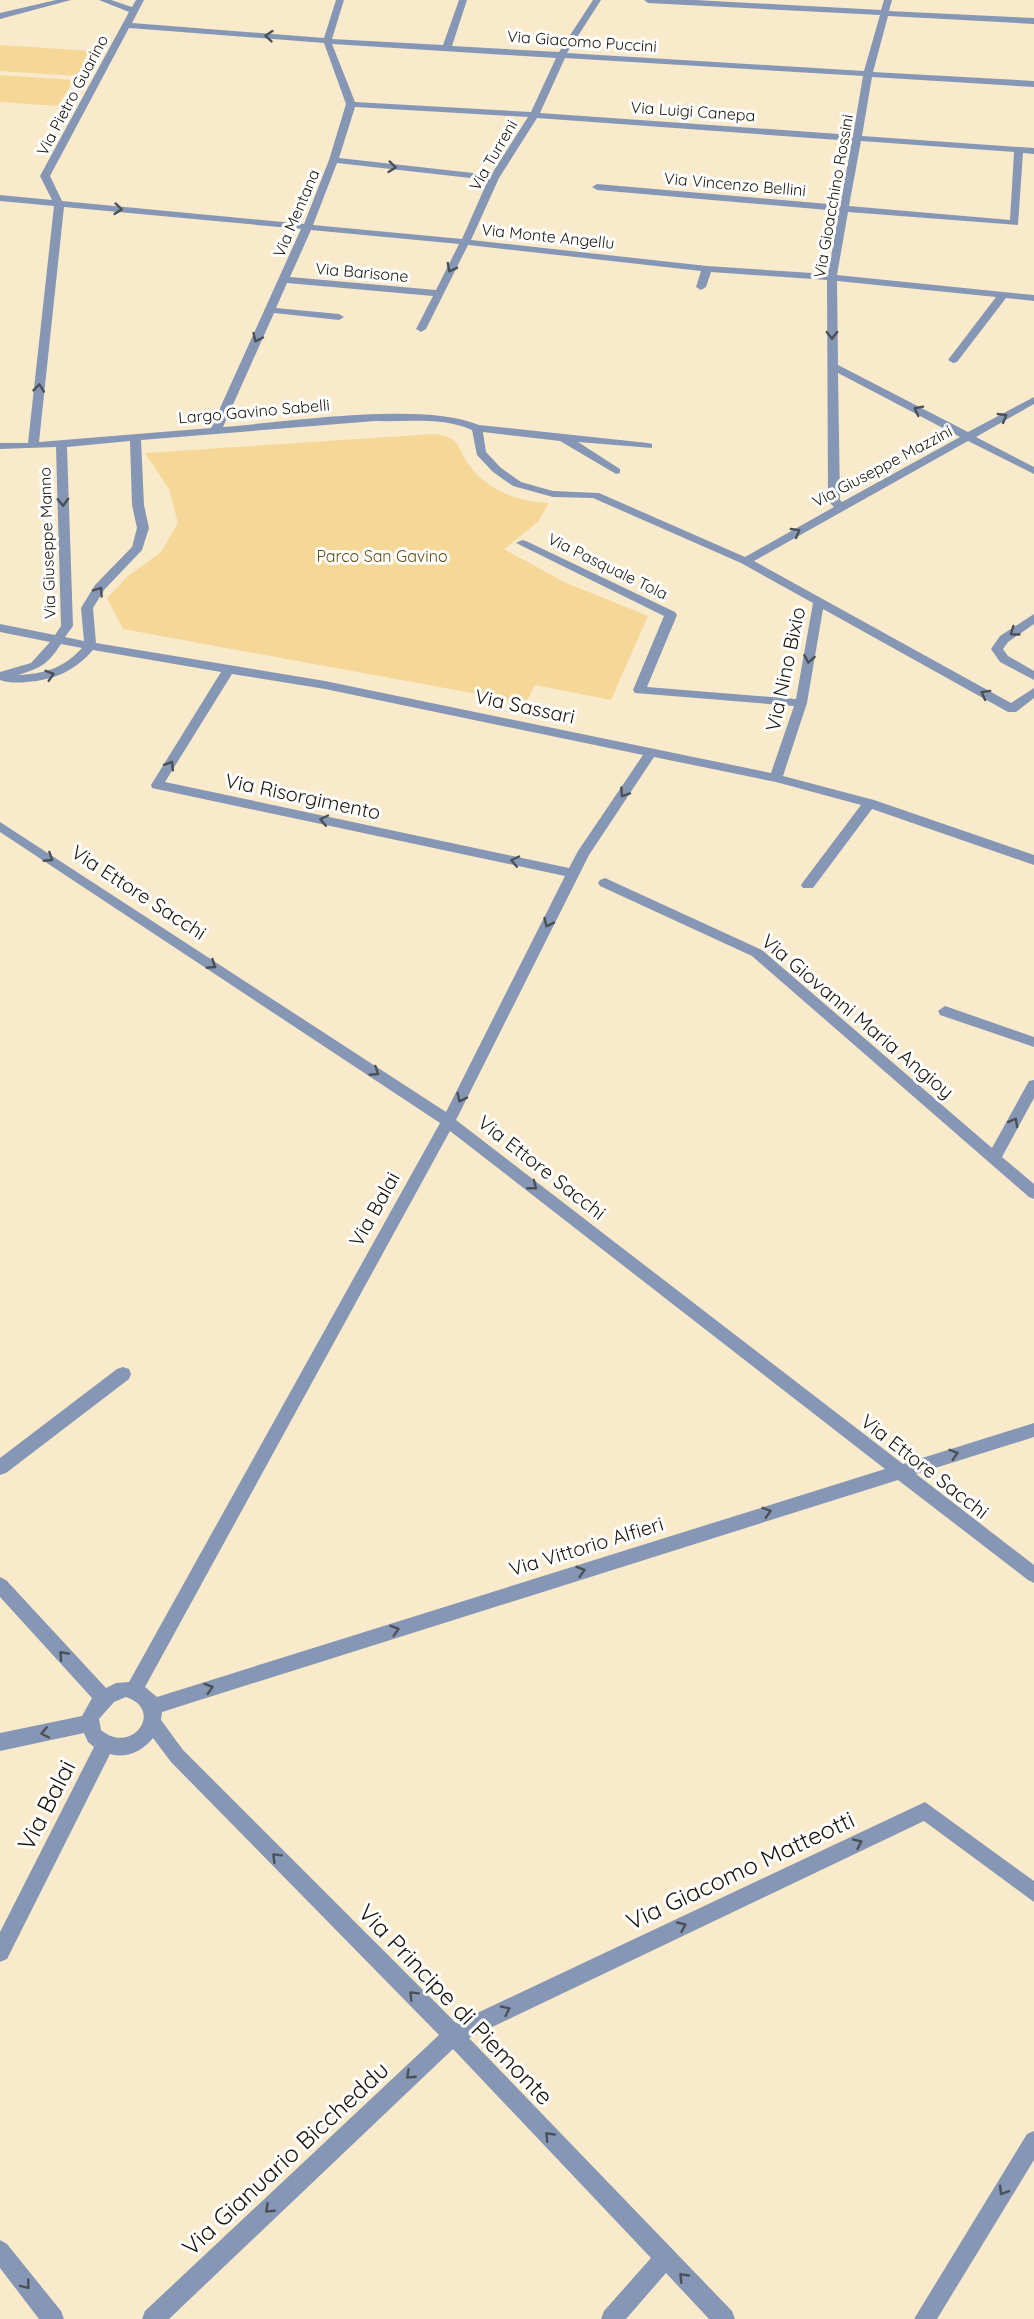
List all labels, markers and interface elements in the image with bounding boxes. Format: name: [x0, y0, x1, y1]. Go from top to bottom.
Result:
street label: Via Giacomo Puccini: [506, 26, 658, 56]
one-way arrow: [264, 30, 273, 43]
street label: Via Pietro Guarino: [32, 31, 112, 159]
street label: Via Luigi Canepa: [630, 97, 756, 125]
street label: Via Gioacchino Rossini: [809, 113, 857, 279]
street label: Via Turreni: [465, 116, 521, 194]
one-way arrow: [388, 160, 397, 172]
street label: Via Mentana: [268, 166, 324, 260]
street label: Via Vincenzo Bellini: [663, 168, 807, 200]
one-way arrow: [113, 202, 122, 215]
street label: Via Monte Angellu: [480, 219, 616, 253]
street label: Via Barisone: [315, 258, 409, 286]
one-way arrow: [447, 262, 459, 273]
one-way arrow: [826, 331, 838, 340]
one-way arrow: [252, 332, 264, 343]
one-way arrow: [32, 383, 45, 392]
street label: Largo Gavino Sabelli: [177, 394, 331, 428]
one-way arrow: [914, 405, 925, 417]
one-way arrow: [997, 413, 1008, 425]
street label: Via Giuseppe Mazzini: [809, 421, 955, 511]
street label: Via Giuseppe Manno: [34, 467, 60, 619]
one-way arrow: [57, 498, 69, 507]
one-way arrow: [790, 527, 800, 539]
street label: Via Pasquale Tola: [545, 528, 671, 604]
park label: Parco San Gavino: [316, 546, 448, 566]
one-way arrow: [92, 586, 103, 597]
street label: Via Nino Bixio: [760, 605, 810, 733]
one-way arrow: [1010, 625, 1021, 636]
one-way arrow: [803, 653, 816, 663]
one-way arrow: [44, 670, 55, 682]
street label: Via Sassari: [473, 683, 577, 729]
one-way arrow: [981, 689, 991, 701]
one-way arrow: [162, 761, 174, 771]
street label: Via Risorgimento: [223, 767, 383, 825]
one-way arrow: [620, 786, 631, 797]
one-way arrow: [320, 815, 330, 828]
street label: Via Ettore Sacchi: [67, 839, 211, 945]
one-way arrow: [42, 851, 53, 862]
one-way arrow: [511, 855, 521, 868]
one-way arrow: [543, 917, 555, 928]
street label: Via Giovanni Maria Angioy: [757, 928, 959, 1104]
one-way arrow: [205, 958, 216, 969]
one-way arrow: [368, 1065, 379, 1076]
one-way arrow: [456, 1091, 468, 1102]
street label: Via Ettore Sacchi: [473, 1109, 611, 1225]
one-way arrow: [1007, 1117, 1018, 1128]
street label: Via Balai: [343, 1167, 405, 1251]
one-way arrow: [526, 1178, 537, 1189]
street label: Via Ettore Sacchi: [856, 1408, 994, 1524]
one-way arrow: [948, 1449, 959, 1461]
one-way arrow: [761, 1507, 772, 1520]
street label: Via Vittorio Alfieri: [506, 1511, 666, 1581]
one-way arrow: [575, 1566, 586, 1578]
one-way arrow: [389, 1624, 400, 1637]
one-way arrow: [59, 1651, 70, 1661]
one-way arrow: [203, 1683, 214, 1695]
one-way arrow: [40, 1725, 50, 1738]
street label: Via Balai: [10, 1755, 82, 1855]
street label: Via Giacomo Matteotti: [621, 1804, 859, 1936]
one-way arrow: [852, 1838, 863, 1850]
one-way arrow: [272, 1853, 283, 1863]
street label: Via Principe di Piemonte: [352, 1897, 560, 2111]
one-way arrow: [675, 1922, 686, 1934]
one-way arrow: [410, 1991, 420, 2002]
one-way arrow: [499, 2005, 510, 2017]
street label: Via Gianuario Biccheddu: [175, 2054, 395, 2262]
one-way arrow: [407, 2068, 417, 2079]
one-way arrow: [545, 2132, 556, 2143]
one-way arrow: [999, 2185, 1011, 2195]
one-way arrow: [265, 2202, 275, 2213]
one-way arrow: [679, 2273, 690, 2283]
one-way arrow: [19, 2278, 30, 2289]

